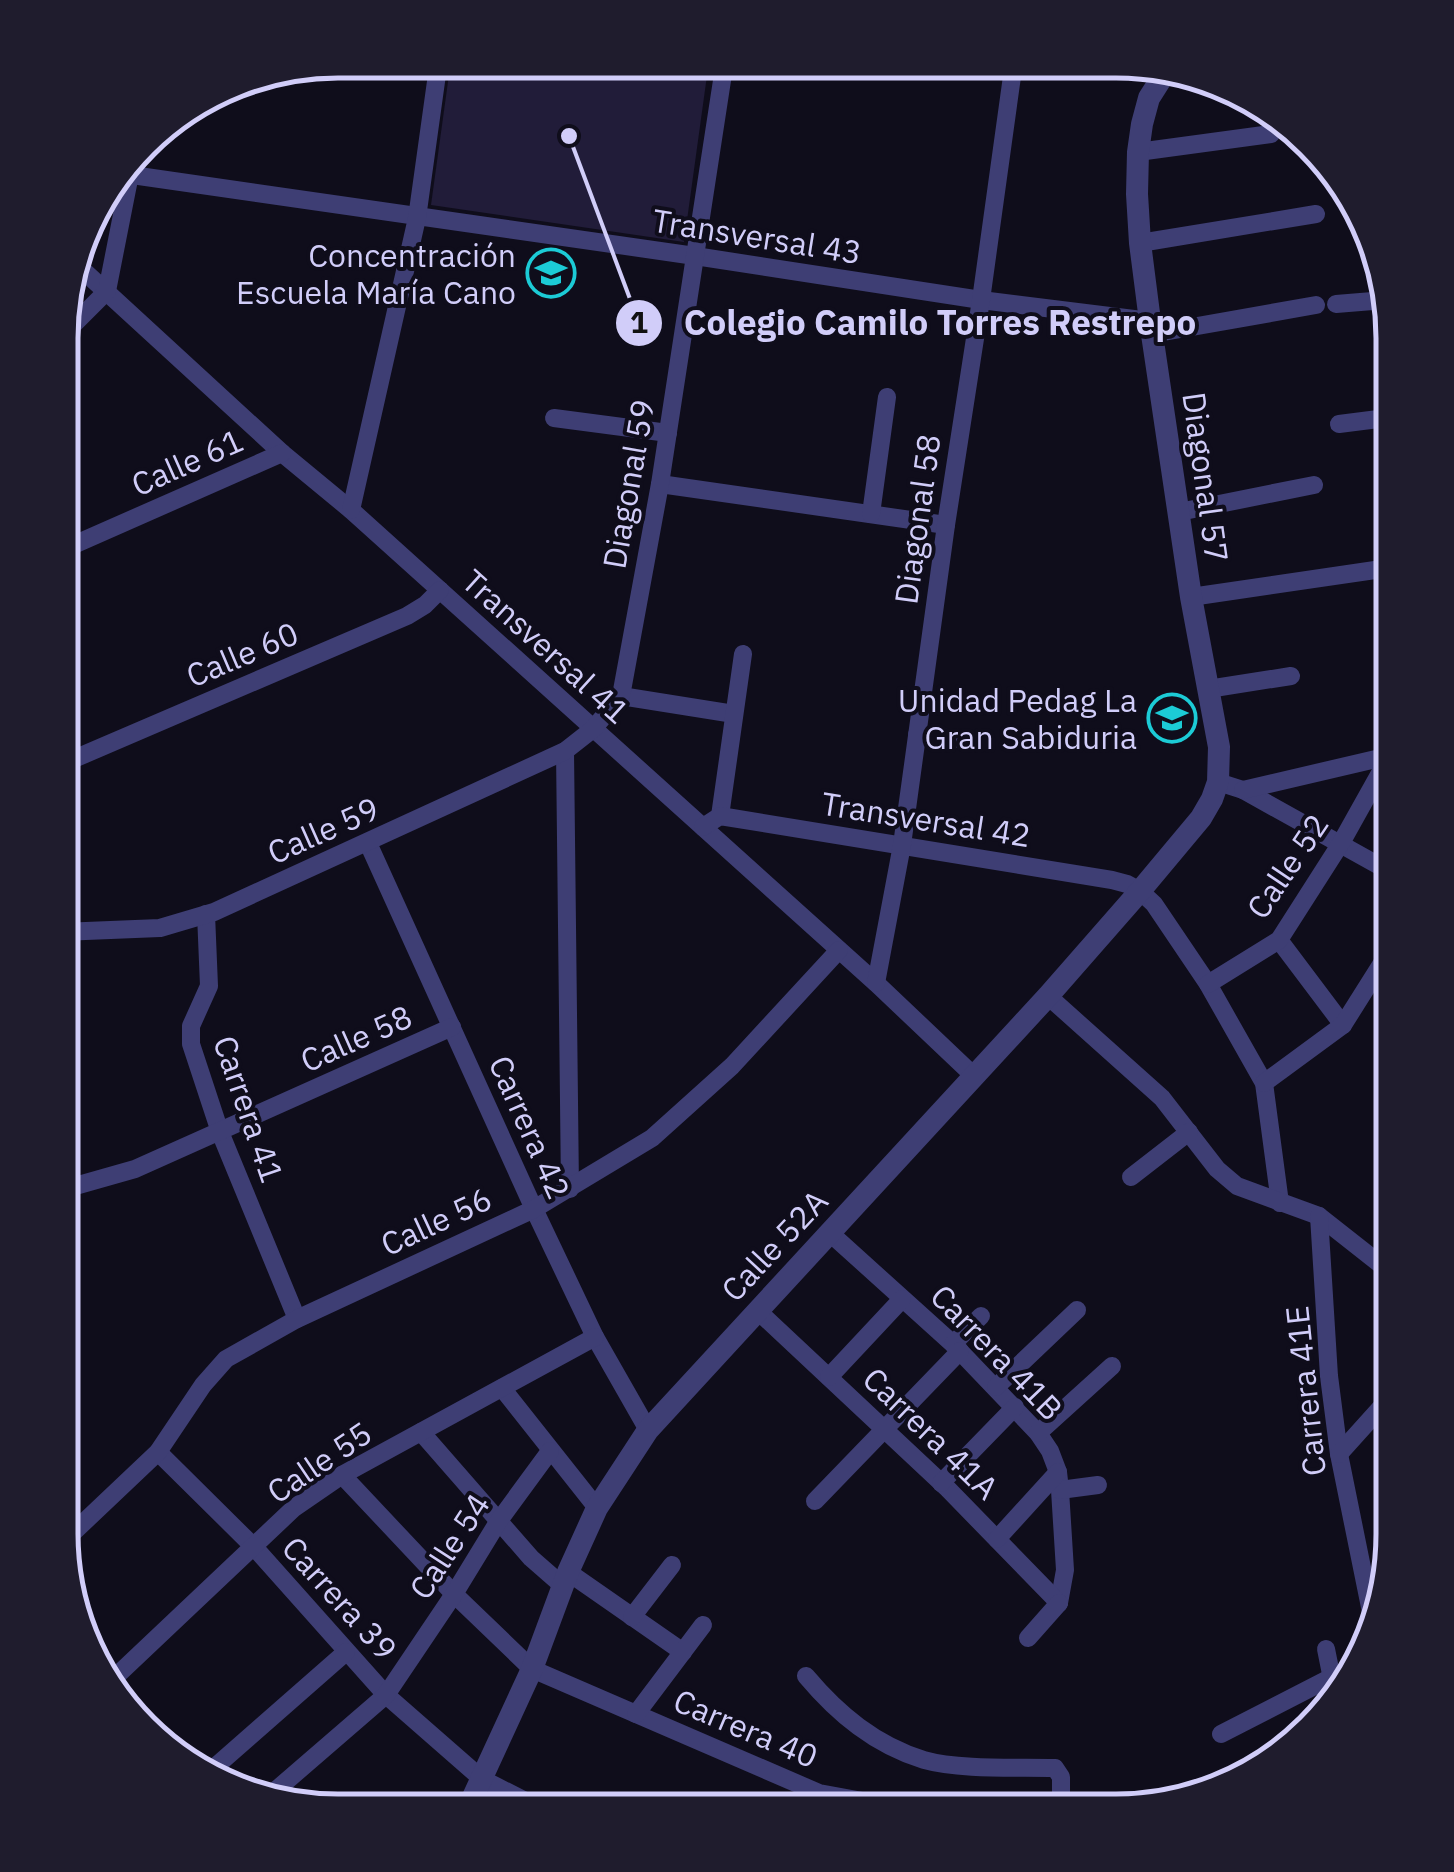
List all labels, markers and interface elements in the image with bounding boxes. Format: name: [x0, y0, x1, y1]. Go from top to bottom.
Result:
street label: Transversal 43: [649, 199, 865, 273]
place label: Concentración Escuela María Cano: [236, 234, 516, 313]
school or university icon: Concentración Escuela María Cano: [525, 247, 577, 299]
callout: Colegio Camilo Torres Restrepo: [614, 290, 1216, 355]
text: Colegio Camilo Torres Restrepo: [684, 299, 1196, 345]
text: 1: [630, 302, 648, 341]
street label: Diagonal 57: [1173, 389, 1239, 565]
street label: Diagonal 59: [592, 396, 664, 572]
street label: Calle 61: [125, 419, 249, 505]
street label: Diagonal 58: [884, 431, 950, 607]
street label: Transversal 41: [454, 560, 638, 732]
street label: Calle 60: [180, 612, 304, 696]
place label: Unidad Pedag La Gran Sabiduria: [898, 679, 1137, 758]
school or university icon: Unidad Pedag La Gran Sabiduria: [1146, 692, 1198, 744]
street label: Transversal 42: [818, 782, 1034, 856]
street label: Calle 59: [261, 787, 385, 873]
street label: Calle 52: [1237, 805, 1337, 927]
street label: Calle 58: [294, 995, 418, 1081]
street label: Carrera 41: [204, 1030, 294, 1188]
street label: Carrera 42: [480, 1049, 580, 1205]
street label: Calle 56: [374, 1177, 498, 1265]
street label: Calle 52A: [711, 1180, 837, 1310]
street label: Carrera 41B: [922, 1275, 1072, 1429]
street label: Carrera 41E: [1275, 1304, 1335, 1478]
street label: Carrera 41A: [854, 1358, 1008, 1508]
street label: Calle 55: [258, 1412, 380, 1512]
street label: Calle 54: [399, 1485, 499, 1607]
street label: Carrera 39: [273, 1527, 407, 1669]
street label: Carrera 40: [668, 1679, 824, 1777]

